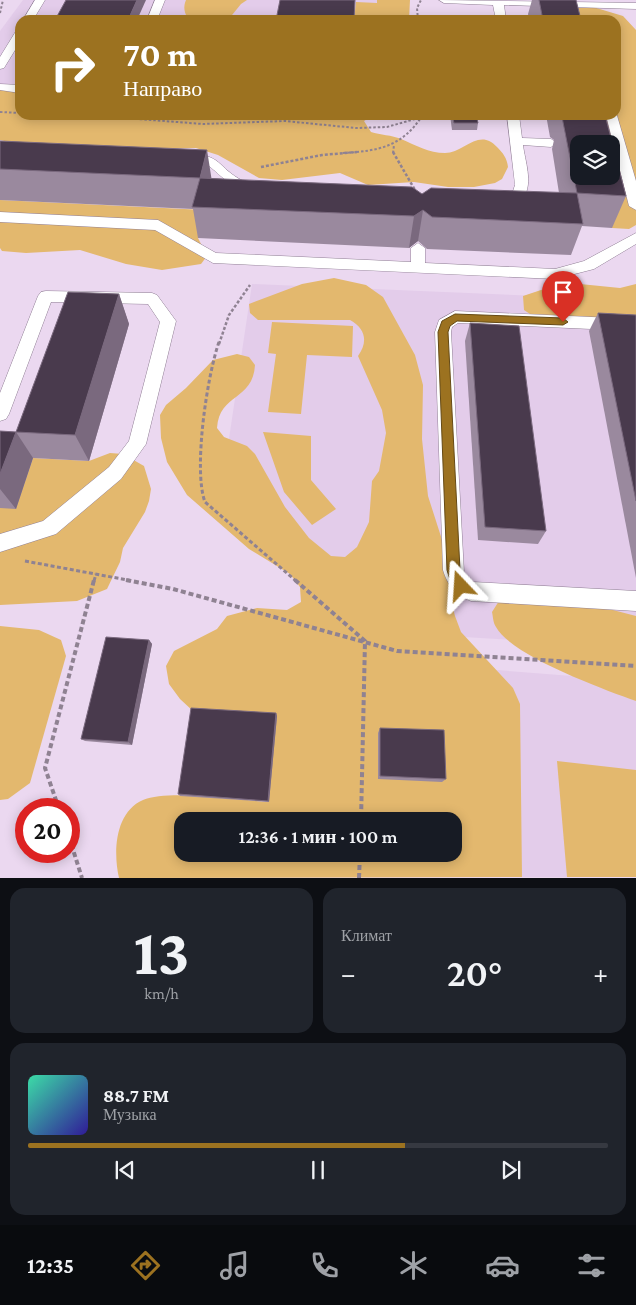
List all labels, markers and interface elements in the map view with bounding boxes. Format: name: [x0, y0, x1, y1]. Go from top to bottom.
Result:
icon: right: [40, 35, 105, 100]
text: 70 m: [123, 35, 197, 74]
text: Направо: [123, 76, 202, 101]
map controls: [570, 135, 620, 185]
button: layers: [570, 135, 620, 185]
pin: [542, 271, 584, 322]
icon: arrive: [549, 278, 577, 306]
position arrow: [434, 559, 486, 611]
speed limit sign: 20: [15, 798, 80, 863]
text: 12:36 · 1 мин · 100 m: [238, 826, 398, 847]
text: 13: [133, 916, 190, 988]
text: Климат: [341, 927, 392, 944]
text: 20°: [447, 952, 502, 994]
text: −: [341, 958, 356, 989]
text: +: [593, 958, 608, 989]
text: km/h: [144, 985, 179, 1002]
text: 88.7 FM: [103, 1085, 169, 1106]
text: Музыка: [103, 1106, 157, 1123]
icon: previous: [111, 1156, 139, 1184]
icon: pause: [304, 1156, 332, 1184]
icon: next: [497, 1156, 525, 1184]
icon: directions: [128, 1248, 163, 1283]
icon: music: [217, 1248, 252, 1283]
icon: phone: [307, 1248, 342, 1283]
icon: climate: [396, 1248, 431, 1283]
icon: car: [485, 1248, 520, 1283]
icon: filters: [574, 1248, 609, 1283]
text: 12:35: [27, 1253, 74, 1278]

